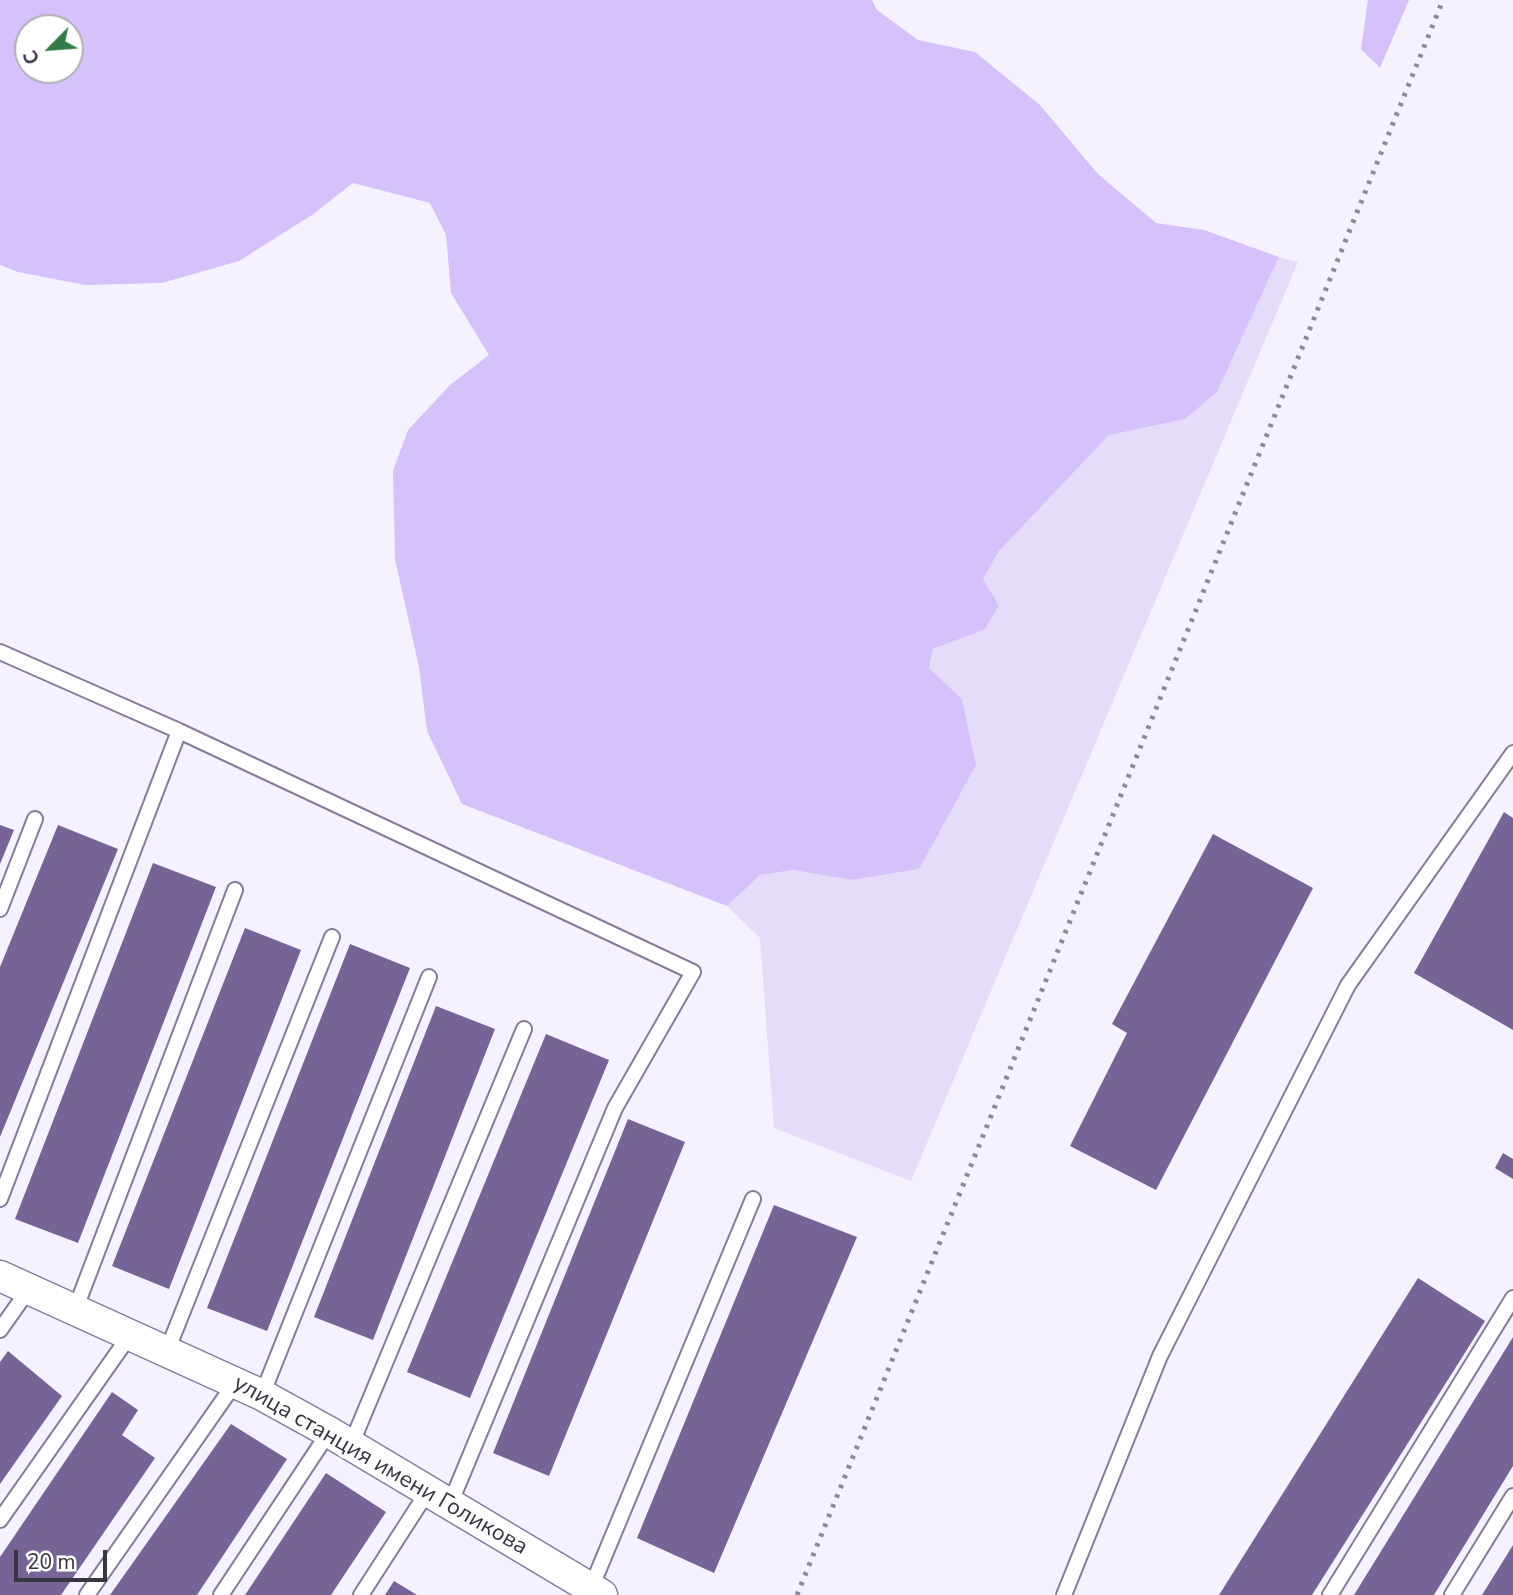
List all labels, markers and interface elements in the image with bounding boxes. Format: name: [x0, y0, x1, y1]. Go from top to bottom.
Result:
north arrow: [14, 14, 84, 84]
text: С: [17, 46, 46, 68]
street label: улица станция имени Голикова: [228, 1370, 532, 1562]
scale bar: [18, 1536, 110, 1580]
text: 20 m: [27, 1548, 76, 1576]

